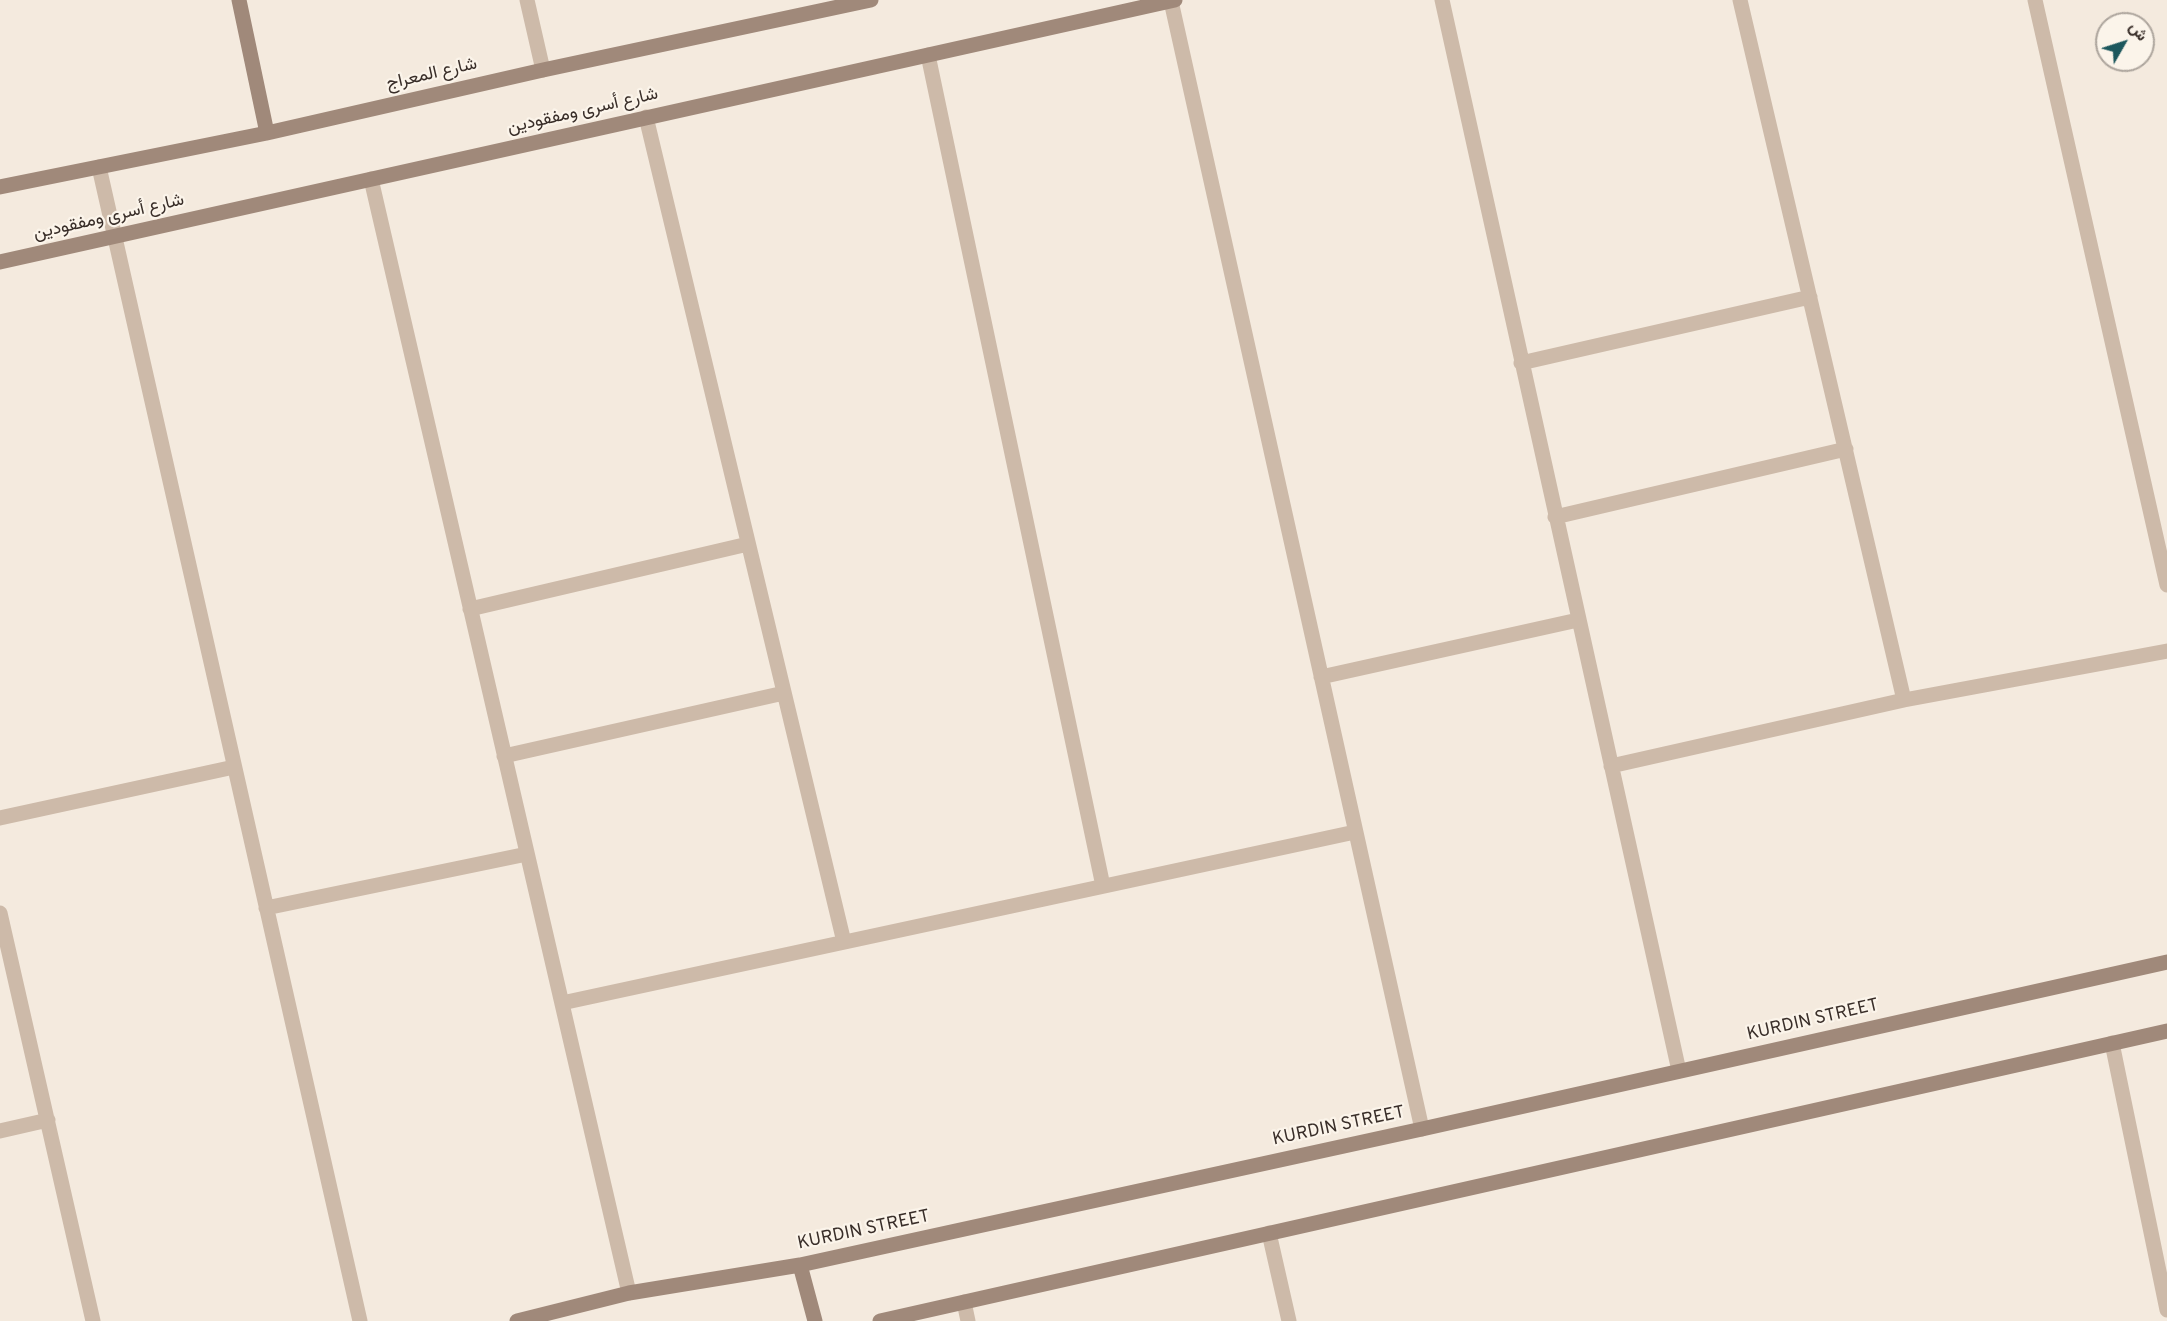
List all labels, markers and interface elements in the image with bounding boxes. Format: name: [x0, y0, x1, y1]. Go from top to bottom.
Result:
north arrow: [2095, 12, 2155, 72]
text: ش: [2124, 18, 2151, 46]
street label: شارع المعراج: [385, 54, 479, 96]
street label: شارع أسرى ومفقودين: [506, 84, 660, 140]
street label: شارع أسرى ومفقودين: [32, 190, 186, 246]
street label: KURDIN STREET: [1745, 995, 1881, 1047]
street label: KURDIN STREET: [1271, 1102, 1407, 1152]
street label: KURDIN STREET: [796, 1206, 932, 1256]

